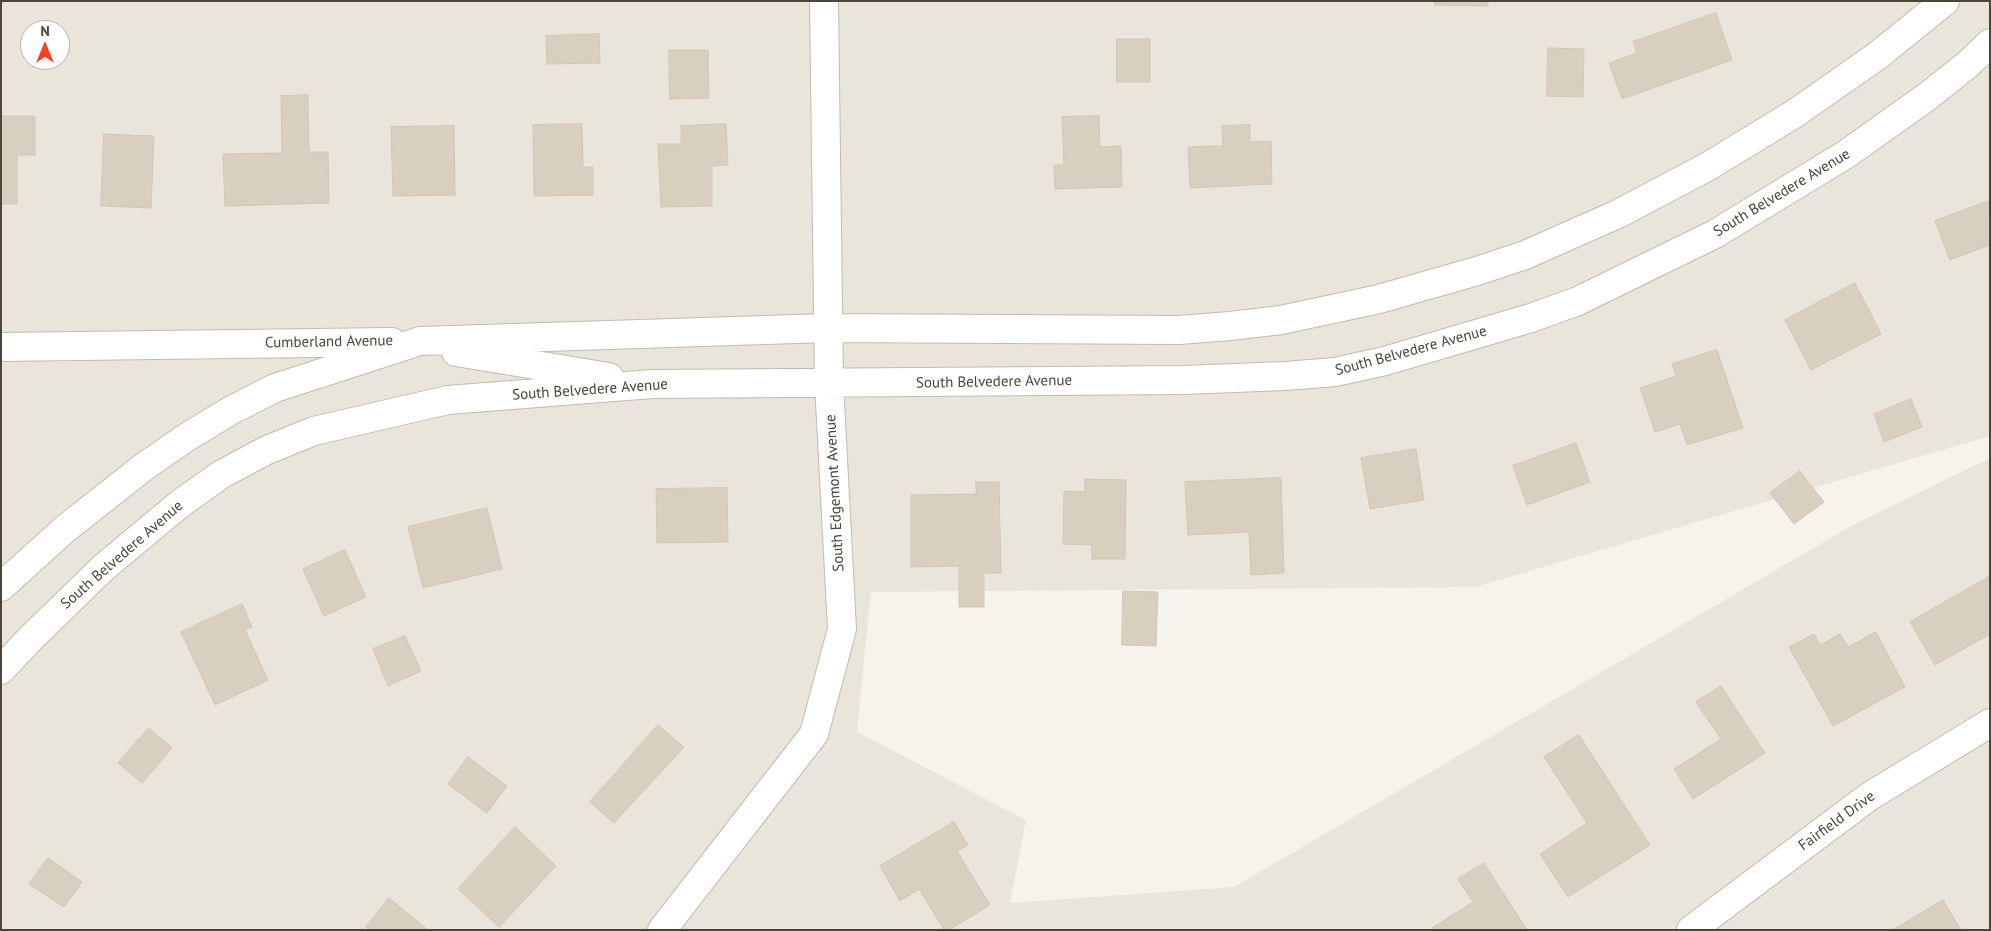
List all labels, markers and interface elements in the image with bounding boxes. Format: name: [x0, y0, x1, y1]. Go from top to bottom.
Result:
north arrow: [20, 20, 70, 70]
text: N: [40, 22, 50, 40]
street label: South Belvedere Avenue: [1710, 145, 1854, 241]
street label: South Belvedere Avenue: [1333, 322, 1489, 380]
street label: Cumberland Avenue: [265, 332, 393, 352]
street label: South Belvedere Avenue: [916, 372, 1072, 392]
street label: South Belvedere Avenue: [512, 376, 668, 404]
street label: South Edgemont Avenue: [822, 414, 848, 572]
street label: South Belvedere Avenue: [57, 497, 187, 613]
street label: Fairfield Drive: [1795, 787, 1879, 855]

